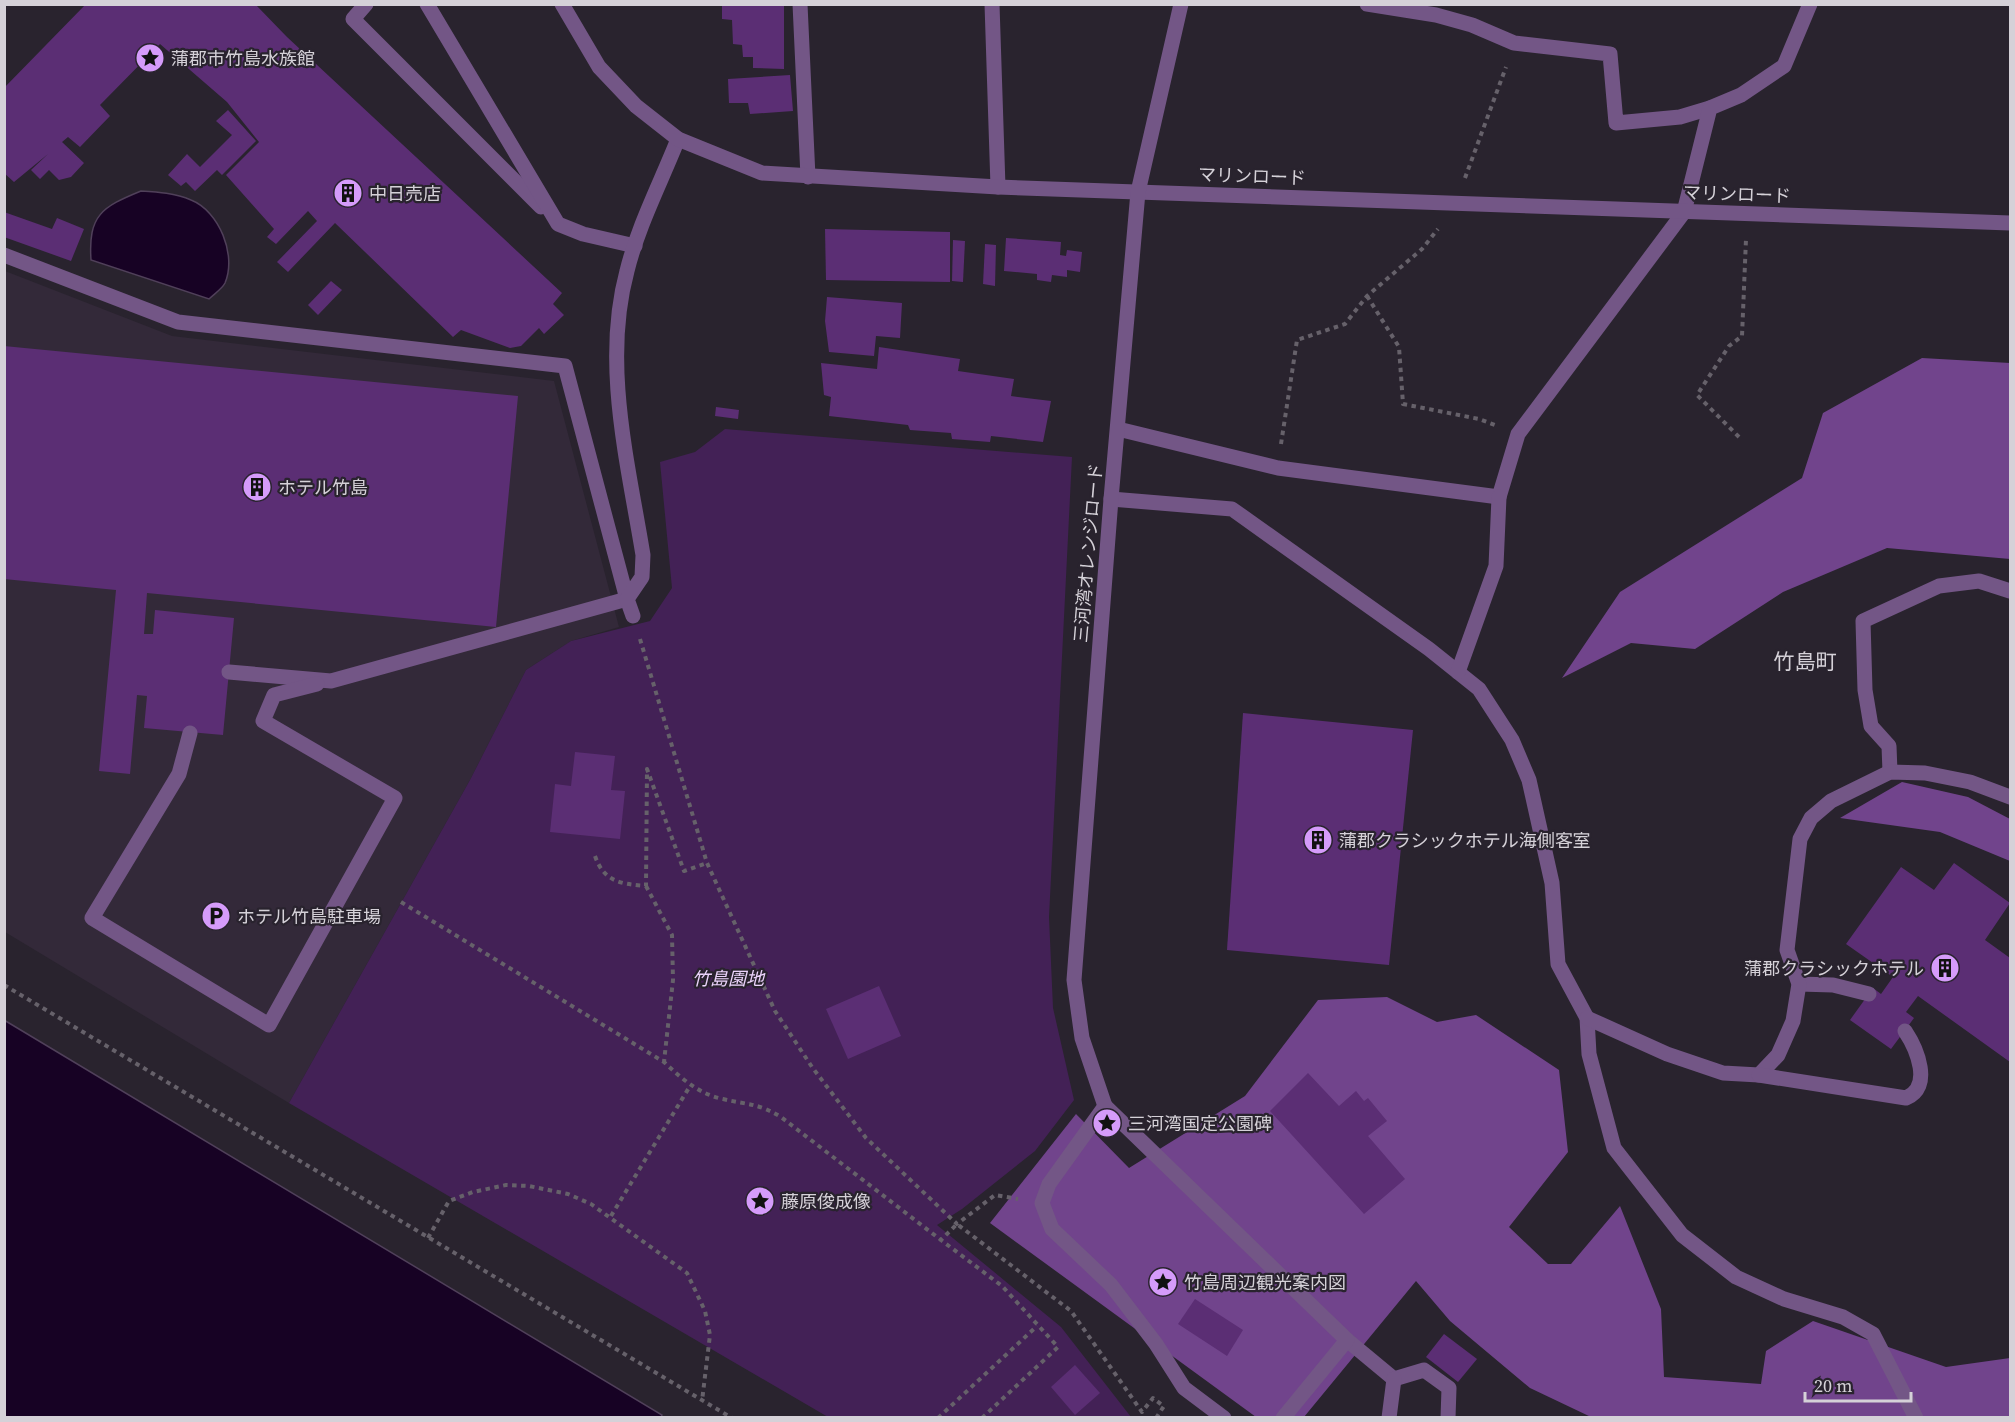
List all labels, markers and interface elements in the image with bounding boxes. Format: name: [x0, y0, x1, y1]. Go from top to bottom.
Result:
place icon: 蒲郡市竹島水族館: [134, 42, 166, 74]
place label: 蒲郡市竹島水族館: [171, 46, 315, 71]
street label: マリンロード: [1198, 162, 1306, 190]
building icon: 中日売店: [332, 177, 364, 209]
street label: マリンロード: [1683, 180, 1791, 208]
place label: 中日売店: [369, 181, 441, 206]
street label: 三河湾オレンジロード: [1068, 462, 1108, 644]
building icon: ホテル竹島: [241, 471, 273, 503]
place label: ホテル竹島: [278, 475, 368, 500]
district label: 竹島町: [1774, 647, 1837, 676]
building icon: 蒲郡クラシックホテル海側客室: [1302, 824, 1334, 856]
place label: 蒲郡クラシックホテル海側客室: [1339, 828, 1591, 853]
parking icon: ホテル竹島駐車場: [200, 900, 232, 932]
place label: ホテル竹島駐車場: [237, 904, 381, 929]
building icon: 蒲郡クラシックホテル: [1929, 952, 1961, 984]
place label: 蒲郡クラシックホテル: [1744, 956, 1924, 981]
park label: 竹島園地: [692, 966, 766, 991]
place icon: 三河湾国定公園碑: [1091, 1107, 1123, 1139]
place label: 三河湾国定公園碑: [1128, 1111, 1272, 1136]
place icon: 藤原俊成像: [744, 1185, 776, 1217]
place label: 藤原俊成像: [781, 1189, 871, 1214]
place icon: 竹島周辺観光案内図: [1147, 1266, 1179, 1298]
place label: 竹島周辺観光案内図: [1184, 1270, 1346, 1295]
scale bar: [1805, 1365, 1912, 1403]
text: 20 m: [1814, 1373, 1852, 1398]

